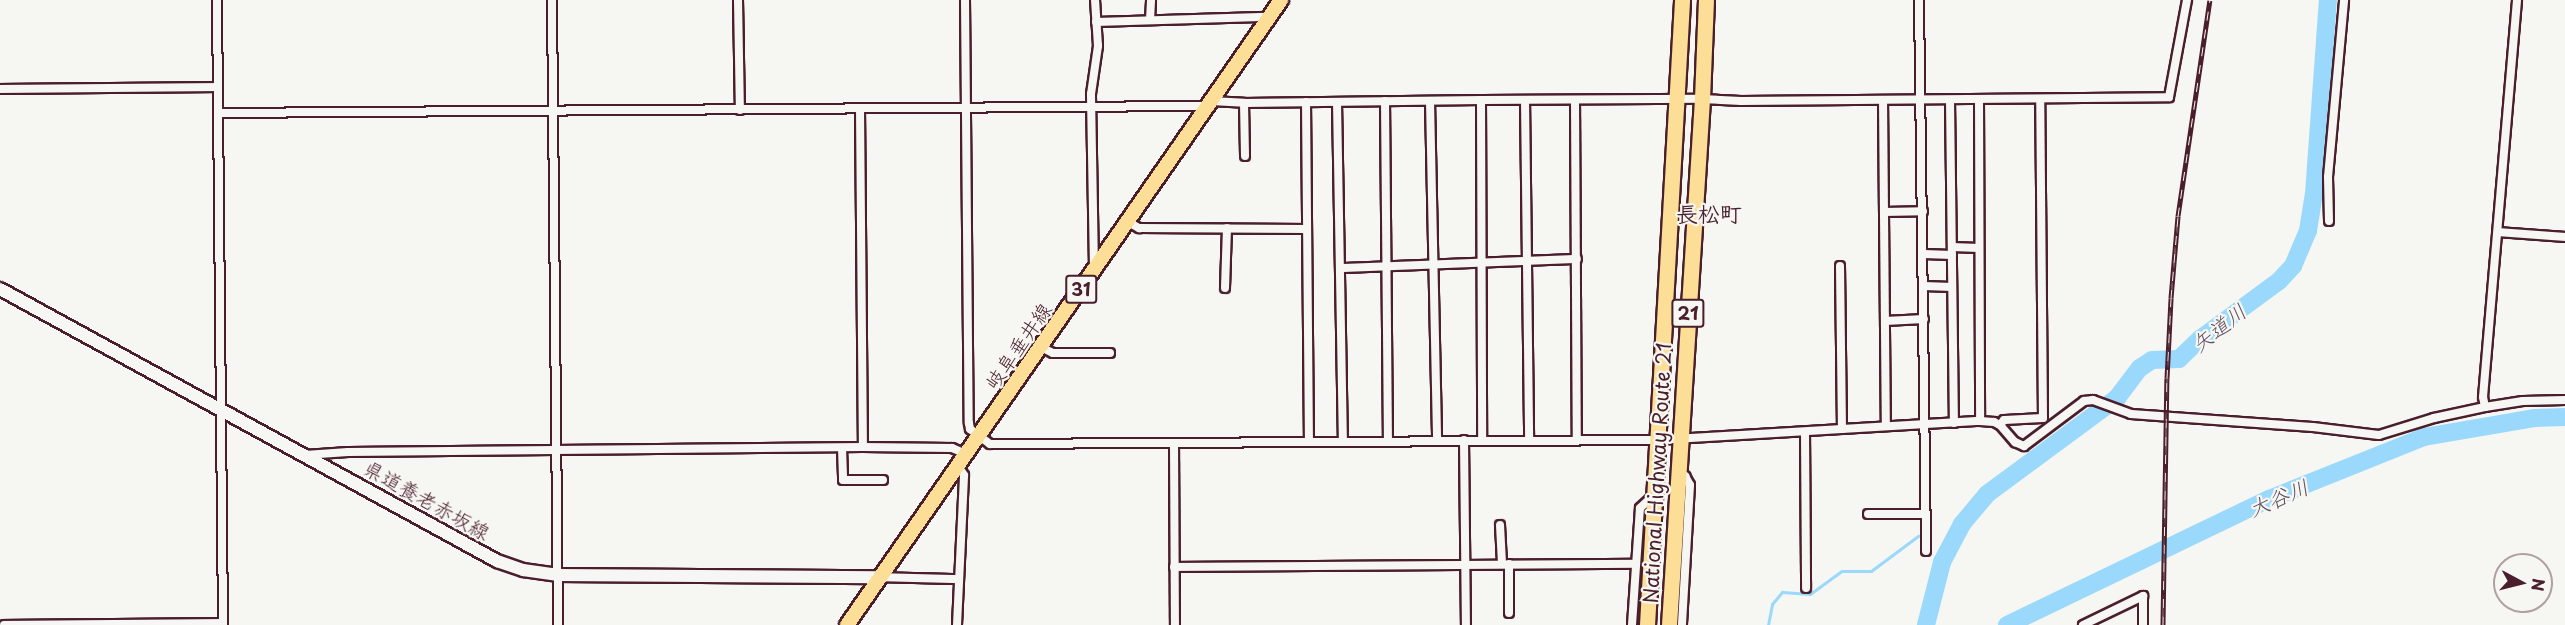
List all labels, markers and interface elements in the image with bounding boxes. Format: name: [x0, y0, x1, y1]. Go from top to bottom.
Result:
district label: 長松町: [1676, 200, 1742, 226]
road number: 31: [1064, 274, 1098, 304]
street label: 岐阜垂井線: [979, 298, 1057, 394]
road number: 21: [1670, 298, 1706, 328]
water label: 矢道川: [2185, 298, 2251, 356]
street label: National Highway Route 21: [1638, 341, 1676, 605]
street label: 県道養老赤坂線: [360, 456, 494, 544]
water label: 大谷川: [2244, 473, 2312, 521]
north arrow: [2493, 553, 2553, 613]
text: N: [2526, 577, 2552, 593]

